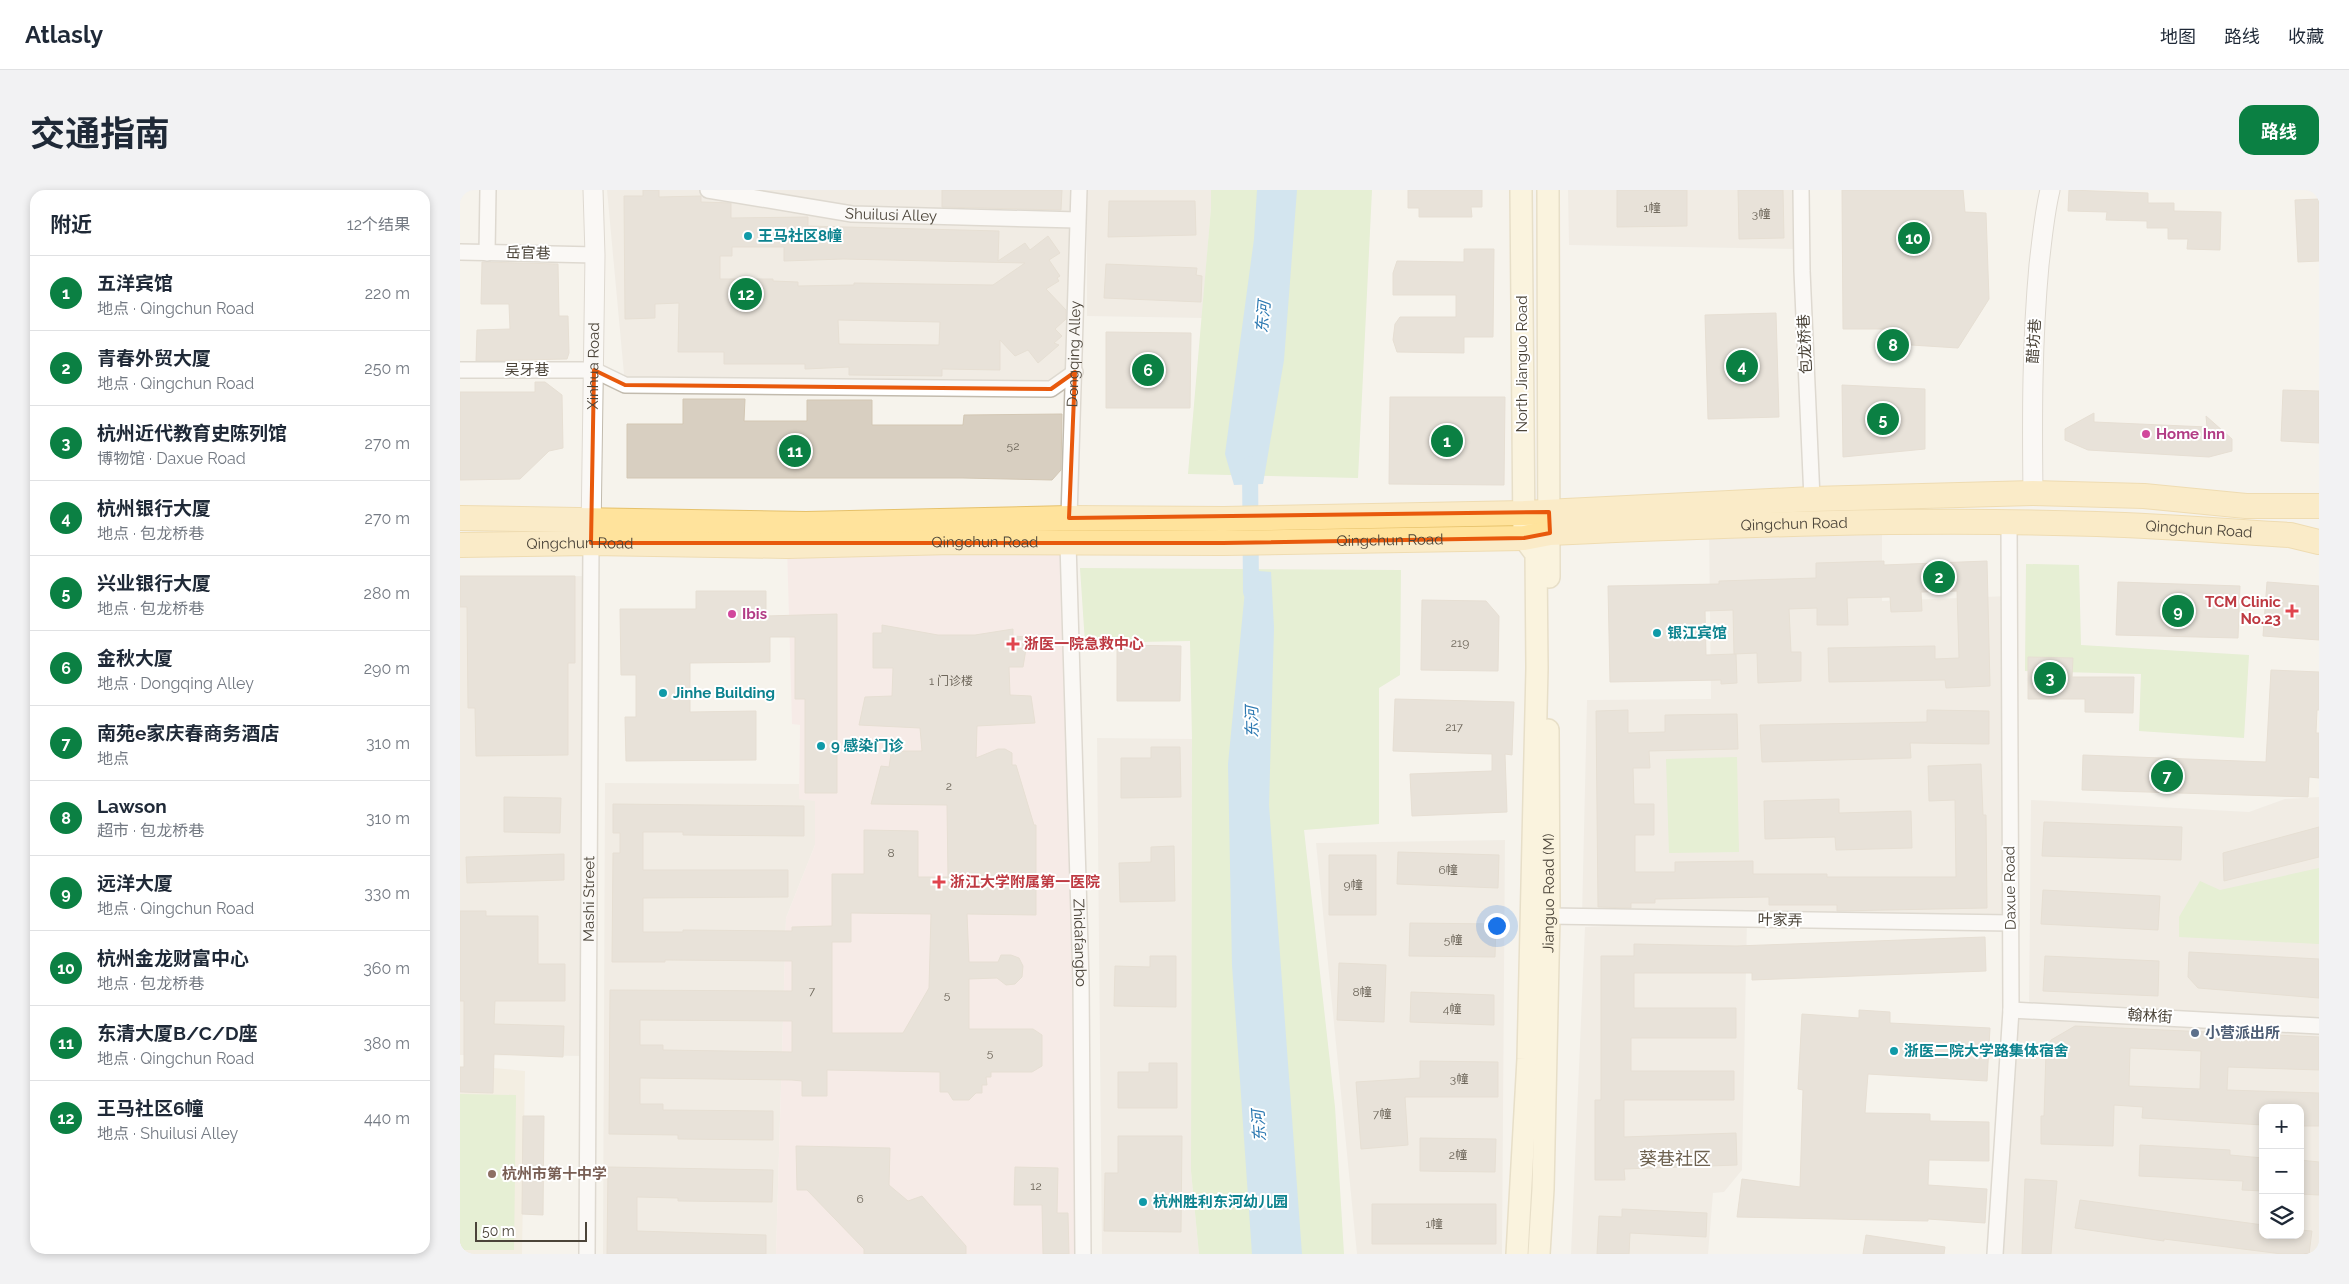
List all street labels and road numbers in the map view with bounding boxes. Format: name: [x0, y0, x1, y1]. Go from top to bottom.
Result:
street label: Shuilusi Alley: [844, 204, 937, 225]
street label: 岳官巷: [505, 244, 551, 262]
street label: North Jianguo Road: [1513, 295, 1531, 433]
street label: Dongqing Alley: [1063, 300, 1085, 408]
street label: 包龙桥巷: [1794, 314, 1816, 374]
street label: 醋坊巷: [2024, 318, 2044, 364]
street label: Xinhua Road: [584, 322, 603, 410]
street label: 吴牙巷: [504, 361, 550, 379]
street label: Qingchun Road: [1740, 514, 1848, 534]
street label: Qingchun Road: [2145, 517, 2253, 542]
street label: Qingchun Road: [1336, 530, 1444, 550]
street label: Qingchun Road: [931, 533, 1038, 552]
street label: Qingchun Road: [526, 534, 634, 553]
street label: Jianguo Road (M): [1539, 833, 1558, 953]
street label: Daxue Road: [2000, 846, 2020, 930]
street label: Mashi Street: [580, 856, 598, 942]
street label: Zhidafangbo: [1070, 898, 1090, 987]
street label: 叶家弄: [1757, 911, 1803, 929]
street label: 翰林街: [2127, 1006, 2173, 1026]

